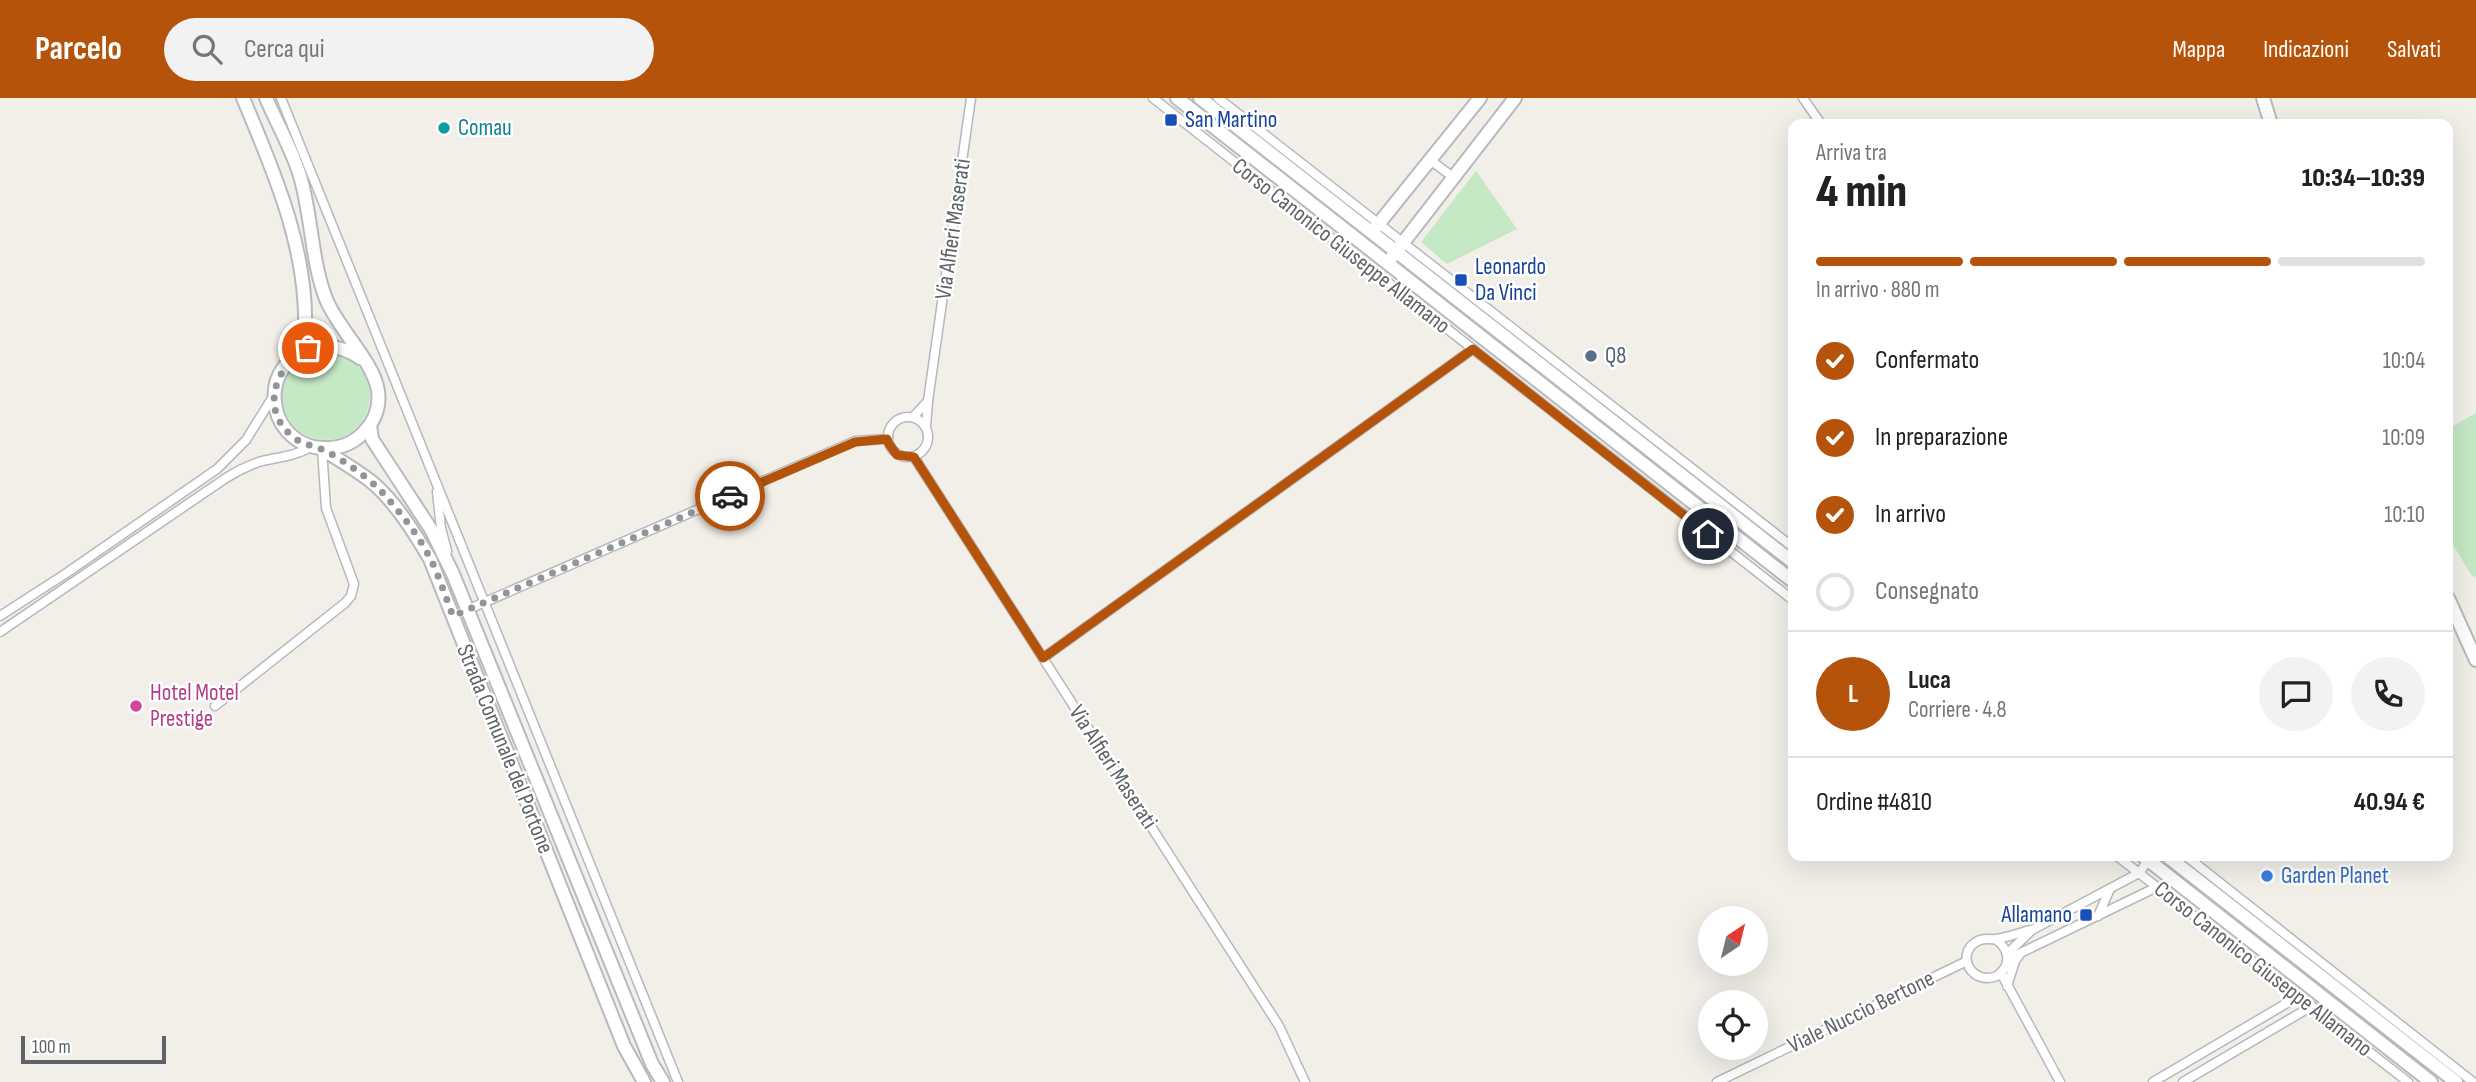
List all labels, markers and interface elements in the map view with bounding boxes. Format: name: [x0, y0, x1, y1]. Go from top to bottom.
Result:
search box: [164, 18, 654, 81]
text: Parcelo: [35, 29, 122, 69]
icon: search: [188, 30, 226, 68]
text: Cerca qui: [244, 34, 325, 65]
text: Mappa: [2173, 35, 2225, 64]
text: Indicazioni: [2263, 35, 2349, 64]
text: Salvati: [2387, 35, 2441, 64]
place label: San Martino: [1185, 106, 1277, 134]
marker: San Martino: [1163, 112, 1179, 128]
place label: Comau: [458, 114, 512, 142]
marker: Comau: [436, 120, 452, 136]
text: Arriva tra: [1816, 139, 1887, 167]
street label: Corso Canonico Giuseppe Allamano: [1226, 152, 1456, 340]
street label: Via Alfieri Maserati: [929, 157, 977, 301]
text: 10:34–10:39: [2302, 163, 2425, 194]
text: 4 min: [1816, 165, 1907, 220]
place label: Leonardo Da Vinci: [1475, 253, 1546, 307]
marker: Leonardo Da Vinci: [1453, 272, 1469, 288]
text: In arrivo · 880 m: [1816, 276, 1940, 304]
pin: [278, 318, 338, 378]
icon: bag: [289, 329, 327, 367]
place label: Q8: [1605, 342, 1626, 370]
icon: check: [1816, 342, 1854, 380]
text: Confermato: [1875, 345, 1979, 376]
text: 10:04: [2383, 347, 2425, 375]
marker: Q8: [1583, 348, 1599, 364]
icon: check: [1816, 419, 1854, 457]
text: In preparazione: [1875, 422, 2008, 453]
text: 10:09: [2382, 424, 2425, 452]
courier: [695, 461, 765, 531]
icon: car: [711, 477, 749, 515]
icon: check: [1816, 496, 1854, 534]
text: In arrivo: [1875, 499, 1946, 530]
text: 10:10: [2384, 501, 2425, 529]
pin: [1678, 504, 1738, 564]
icon: home: [1689, 515, 1727, 553]
text: Consegnato: [1875, 576, 1979, 607]
street label: Strada Comunale del Portone: [450, 640, 560, 858]
button: chat: [2259, 657, 2333, 731]
button: phone: [2351, 657, 2425, 731]
text: Luca: [1908, 665, 1951, 696]
place label: Hotel Motel Prestige: [150, 679, 239, 733]
text: L: [1848, 679, 1858, 710]
text: Corriere · 4.8: [1908, 696, 2007, 724]
marker: Hotel Motel Prestige: [128, 698, 144, 714]
street label: Via Alfieri Maserati: [1063, 700, 1163, 834]
text: Ordine #4810: [1816, 787, 1932, 818]
text: 40.94 €: [2354, 787, 2425, 818]
place label: Garden Planet: [2281, 862, 2389, 890]
marker: Garden Planet: [2259, 868, 2275, 884]
street label: Corso Canonico Giuseppe Allamano: [2148, 875, 2378, 1063]
place label: Allamano: [2000, 901, 2072, 929]
north arrow: [1698, 906, 1768, 976]
map controls: [1698, 906, 1768, 1060]
marker: Allamano: [2078, 907, 2094, 923]
street label: Viale Nuccio Bertone: [1783, 964, 1939, 1060]
button: locate: [1698, 990, 1768, 1060]
scale bar: [21, 1033, 166, 1065]
text: 100 m: [32, 1036, 71, 1059]

